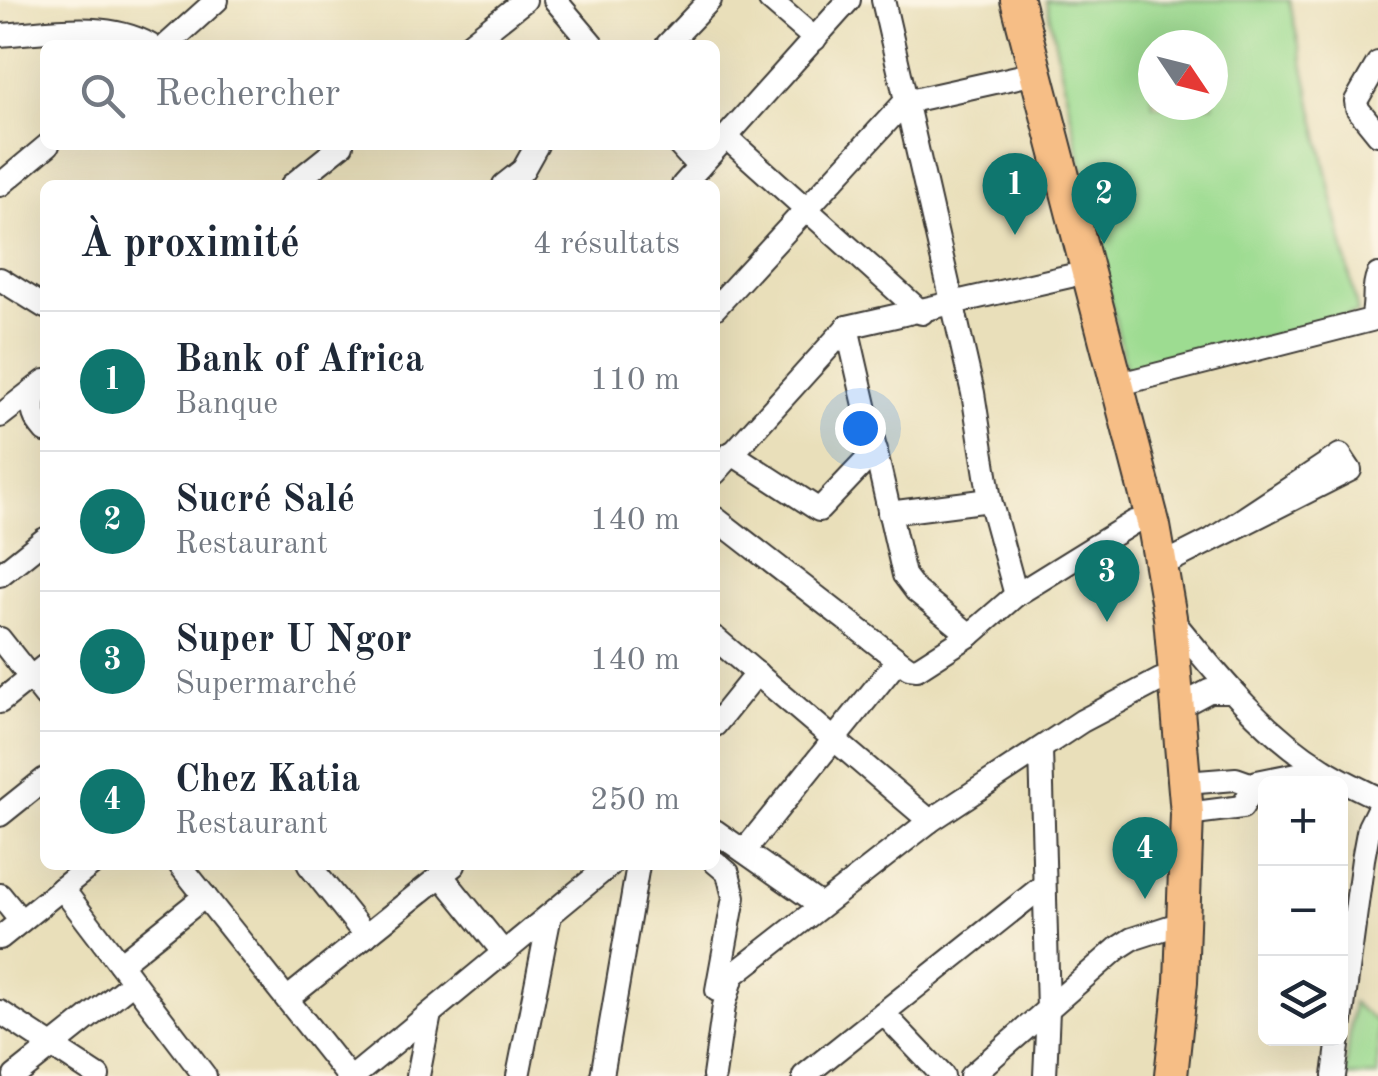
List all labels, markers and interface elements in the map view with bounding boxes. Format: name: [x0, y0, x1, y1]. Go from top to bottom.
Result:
north arrow: [1138, 30, 1228, 120]
search box: [40, 40, 720, 150]
icon: search: [75, 68, 130, 123]
text: Rechercher: [155, 76, 340, 114]
pin: 1: [982, 152, 1048, 235]
pin: 2: [1072, 162, 1136, 244]
text: À proximité: [80, 224, 300, 266]
text: 4 résultats: [533, 229, 680, 261]
text: Bank of Africa: [175, 342, 424, 380]
text: 1: [103, 365, 122, 397]
text: 110 m: [590, 365, 680, 397]
text: Banque: [175, 389, 278, 421]
your location: [835, 403, 886, 454]
text: Sucré Salé: [175, 482, 355, 520]
text: 2: [103, 505, 122, 537]
text: 140 m: [590, 505, 680, 537]
text: Restaurant: [175, 529, 328, 561]
pin: 3: [1074, 540, 1140, 622]
text: Super U Ngor: [175, 622, 412, 660]
text: 3: [103, 645, 122, 677]
text: 140 m: [590, 645, 680, 677]
text: Supermarché: [175, 669, 357, 701]
text: Chez Katia: [175, 762, 360, 800]
map controls: [1258, 776, 1348, 1046]
button: +: [1258, 776, 1348, 866]
text: 4: [103, 785, 122, 817]
text: 250 m: [590, 785, 680, 817]
text: Restaurant: [175, 809, 328, 841]
pin: 4: [1112, 816, 1178, 899]
button: −: [1258, 866, 1348, 956]
button: layers: [1258, 956, 1348, 1046]

